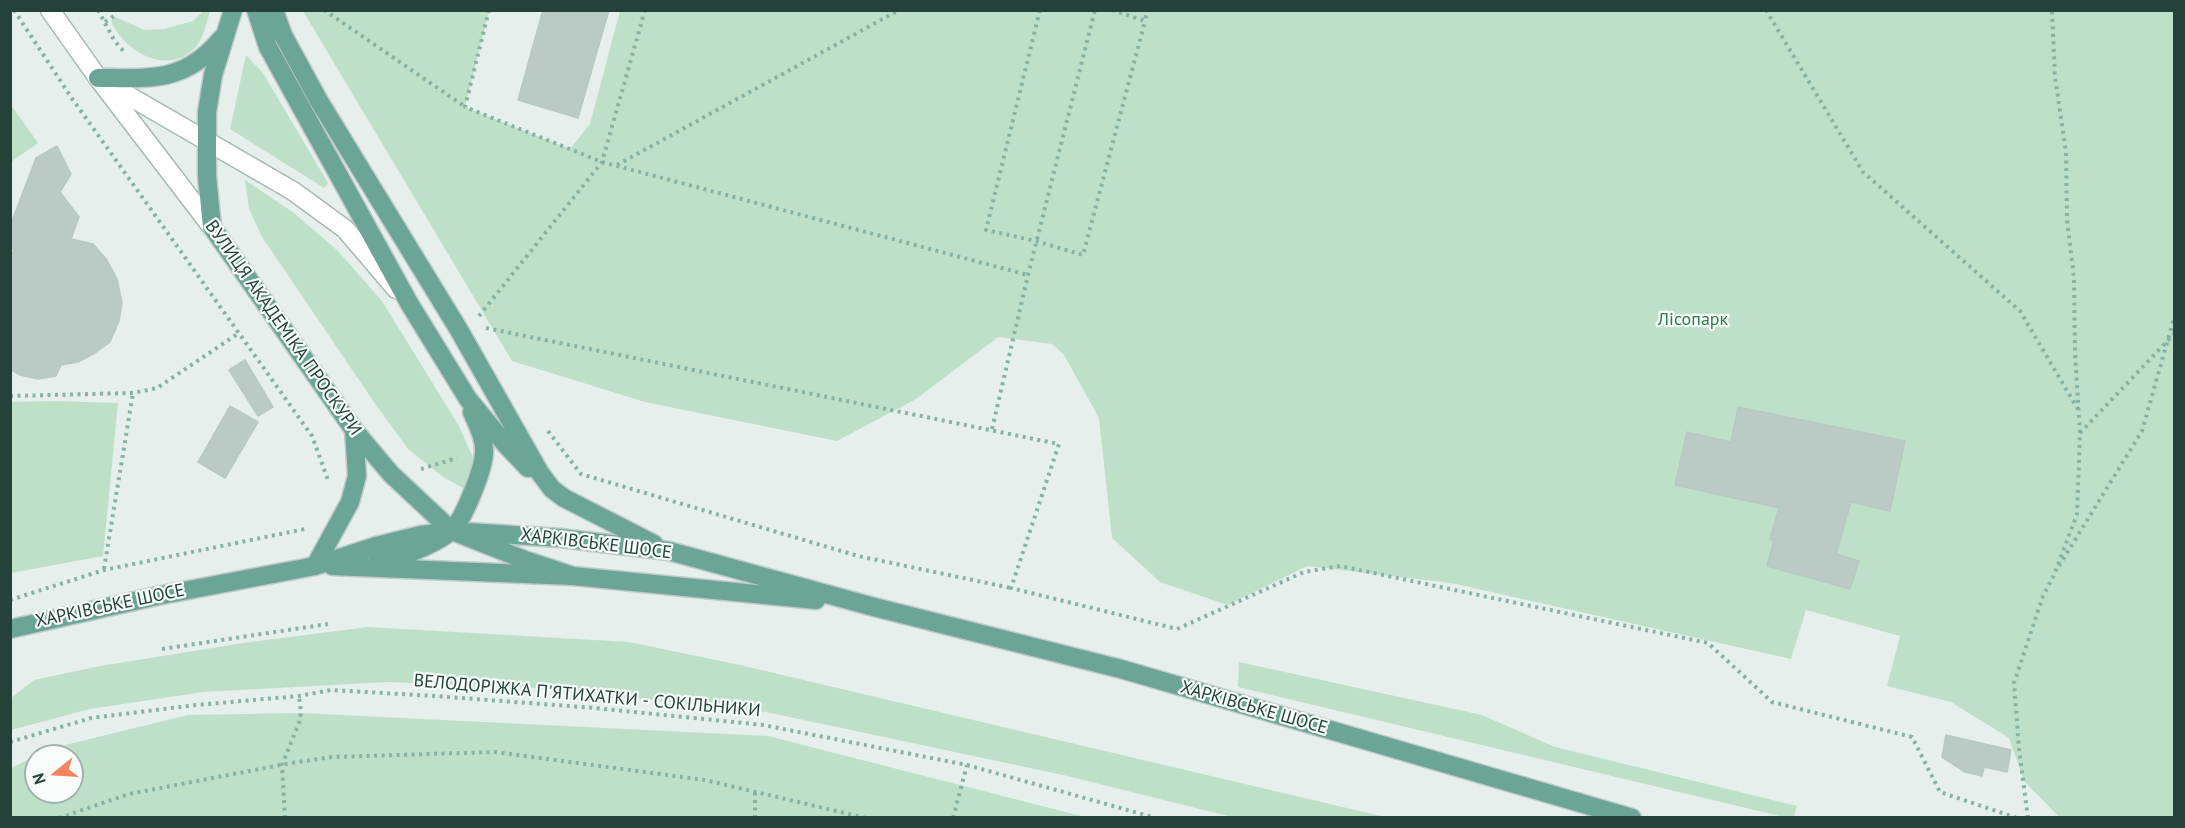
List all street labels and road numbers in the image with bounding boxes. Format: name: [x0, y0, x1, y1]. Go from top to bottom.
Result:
street label: ВУЛИЦЯ АКАДЕМІКА ПРОСКУРИ: [200, 216, 366, 440]
street label: ХАРКІВСЬКЕ ШОСЕ: [519, 524, 673, 564]
street label: ХАРКІВСЬКЕ ШОСЕ: [33, 580, 187, 632]
street label: ВЕЛОДОРІЖКА П'ЯТИХАТКИ - СОКІЛЬНИКИ: [413, 670, 761, 722]
street label: ХАРКІВСЬКЕ ШОСЕ: [1178, 677, 1330, 739]

